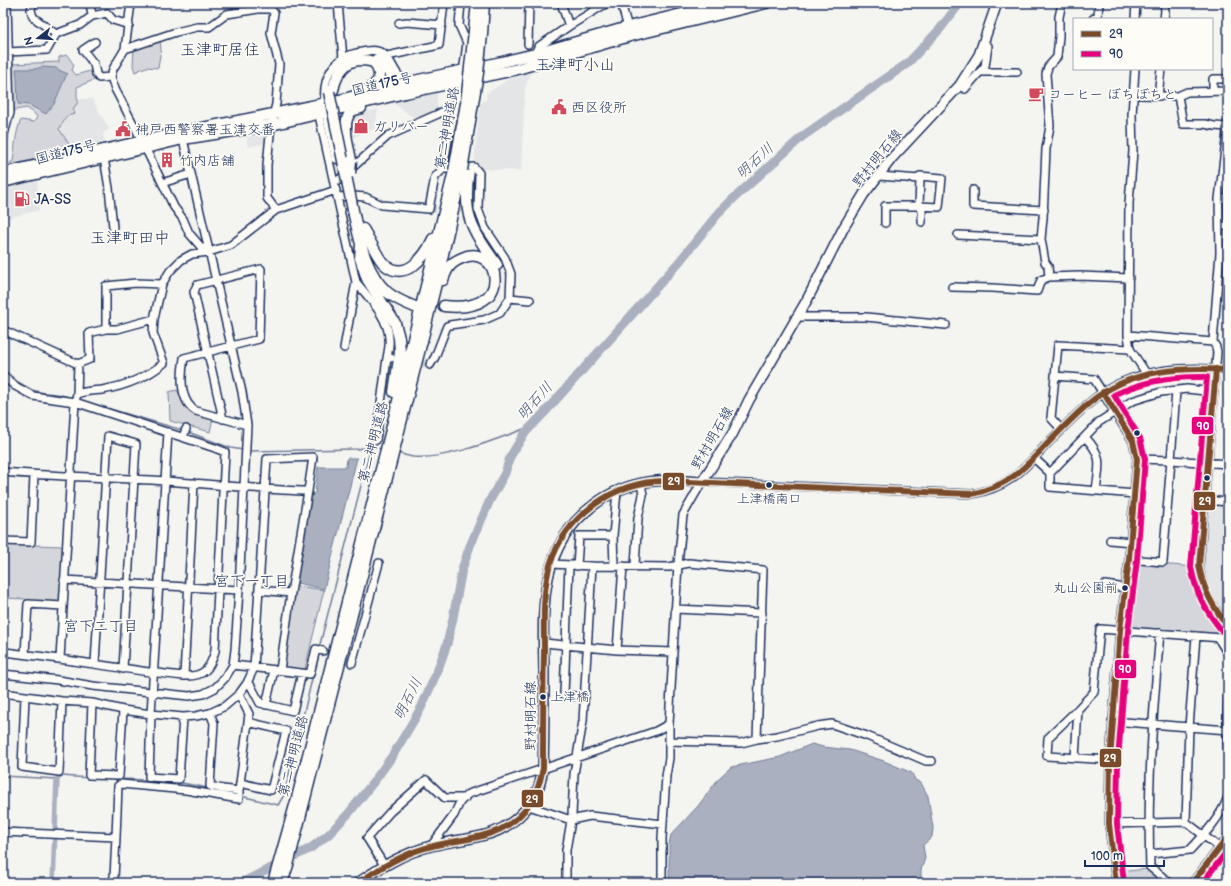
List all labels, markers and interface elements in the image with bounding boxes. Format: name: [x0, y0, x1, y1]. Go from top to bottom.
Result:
north arrow: [18, 18, 58, 58]
legend: [1073, 18, 1213, 70]
text: 29: [1109, 27, 1123, 42]
text: N: [21, 35, 36, 47]
district label: 玉津町居住: [180, 41, 260, 60]
text: 90: [1109, 47, 1123, 62]
district label: 玉津町小山: [535, 56, 615, 75]
street label: 国道175号: [350, 69, 414, 99]
street label: 第二神明道路: [431, 85, 463, 171]
cafe icon: コーヒー ぼちぼちと: [1027, 85, 1045, 103]
place label: コーヒー ぼちぼちと: [1048, 86, 1177, 103]
public building icon: 西区役所: [550, 98, 568, 116]
place label: 西区役所: [571, 99, 627, 116]
shop icon: ガリバー: [352, 117, 370, 135]
place label: ガリバー: [373, 118, 429, 135]
public building icon: 神戸西警察署玉津交番: [114, 120, 132, 138]
place label: 神戸西警察署玉津交番: [135, 121, 275, 138]
street label: 野村明石線: [848, 125, 906, 191]
street label: 国道175号: [34, 136, 98, 168]
water label: 明石川: [732, 139, 778, 183]
building icon: 竹内店舗: [158, 151, 176, 169]
place label: 竹内店舗: [179, 152, 235, 169]
fuel station icon: JA-SS: [13, 190, 31, 208]
place label: JA-SS: [34, 191, 71, 208]
district label: 玉津町田中: [90, 229, 170, 248]
water label: 明石川: [513, 378, 557, 424]
street label: 第二神明道路: [355, 399, 391, 485]
street label: 野村明石線: [687, 403, 737, 473]
line badge: 90: [1191, 416, 1214, 435]
text: 90: [1196, 420, 1210, 433]
unlabelled marker: [1132, 428, 1142, 438]
line badge: 29: [662, 472, 685, 491]
unlabelled marker: [1202, 473, 1212, 483]
text: 29: [667, 475, 681, 488]
marker: 上津橋南口: [764, 480, 774, 490]
place label: 上津橋南口: [736, 491, 802, 507]
line badge: 29: [1193, 491, 1216, 511]
text: 29: [1198, 495, 1212, 508]
district label: 宮下一丁目: [214, 572, 290, 591]
place label: 丸山公園前: [1053, 580, 1118, 596]
marker: 丸山公園前: [1120, 583, 1130, 593]
district label: 宮下二丁目: [63, 617, 139, 636]
line badge: 90: [1114, 659, 1137, 679]
text: 90: [1118, 663, 1132, 676]
water label: 明石川: [389, 675, 427, 723]
street label: 野村明石線: [522, 681, 539, 751]
place label: 上津橋: [550, 689, 589, 705]
marker: 上津橋: [538, 692, 548, 702]
street label: 第二神明道路: [275, 713, 311, 799]
line badge: 29: [1099, 748, 1122, 768]
text: 29: [1103, 752, 1117, 765]
line badge: 29: [521, 789, 544, 808]
text: 29: [525, 793, 539, 806]
scale bar: [1085, 842, 1164, 868]
text: 100 m: [1091, 849, 1123, 864]

